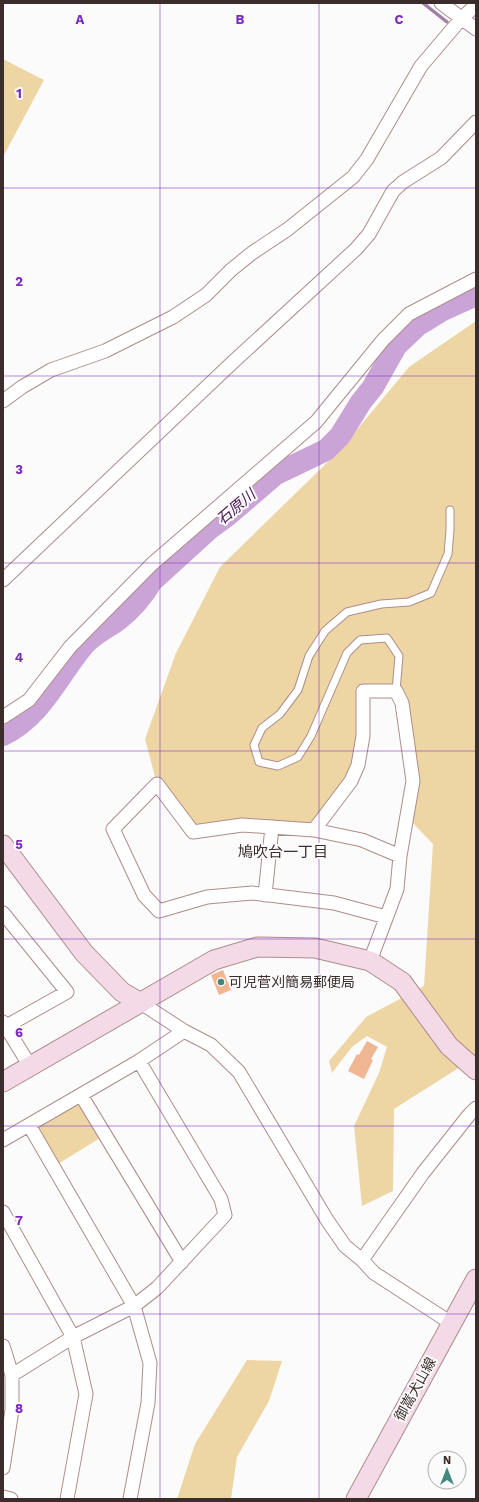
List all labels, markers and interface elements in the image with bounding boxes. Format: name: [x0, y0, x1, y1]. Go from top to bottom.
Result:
text: A: [76, 12, 85, 27]
text: B: [236, 12, 245, 27]
text: C: [395, 12, 404, 27]
text: 1: [16, 86, 22, 101]
text: 2: [15, 274, 23, 289]
text: 3: [15, 462, 23, 477]
water label: 石原川: [213, 484, 261, 528]
text: 4: [15, 650, 24, 665]
text: 5: [15, 837, 23, 852]
district label: 鳩吹台一丁目: [238, 843, 328, 861]
place label: 可児菅刈簡易郵便局: [229, 974, 355, 990]
marker: 可児菅刈簡易郵便局: [216, 977, 226, 987]
text: 6: [15, 1025, 23, 1040]
text: 7: [15, 1213, 23, 1228]
street label: 御嵩犬山線: [391, 1355, 439, 1423]
text: 8: [15, 1401, 23, 1416]
north arrow: [427, 1450, 467, 1490]
text: N: [443, 1454, 451, 1467]

